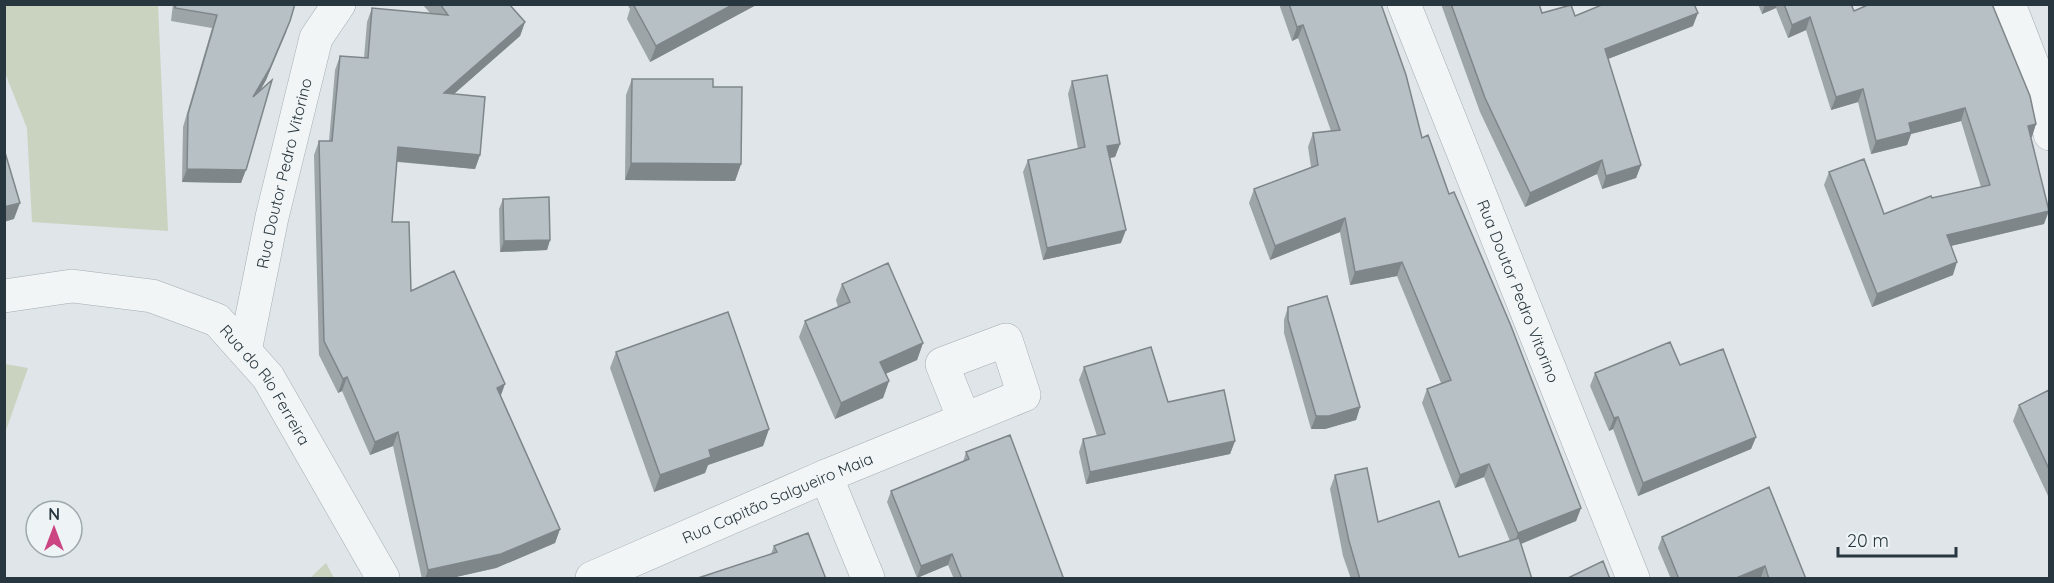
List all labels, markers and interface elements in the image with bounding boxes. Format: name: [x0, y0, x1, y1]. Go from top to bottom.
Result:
street label: Rua Doutor Pedro Vitorino: [252, 76, 316, 270]
street label: Rua Doutor Pedro Vitorino: [1473, 197, 1564, 385]
street label: Rua do Rio Ferreira: [216, 320, 315, 449]
street label: Rua Capitão Salgueiro Maia: [679, 448, 876, 548]
north arrow: [24, 499, 84, 559]
text: N: [48, 504, 60, 524]
scale bar: [1838, 520, 1956, 558]
text: 20 m: [1847, 529, 1889, 552]

